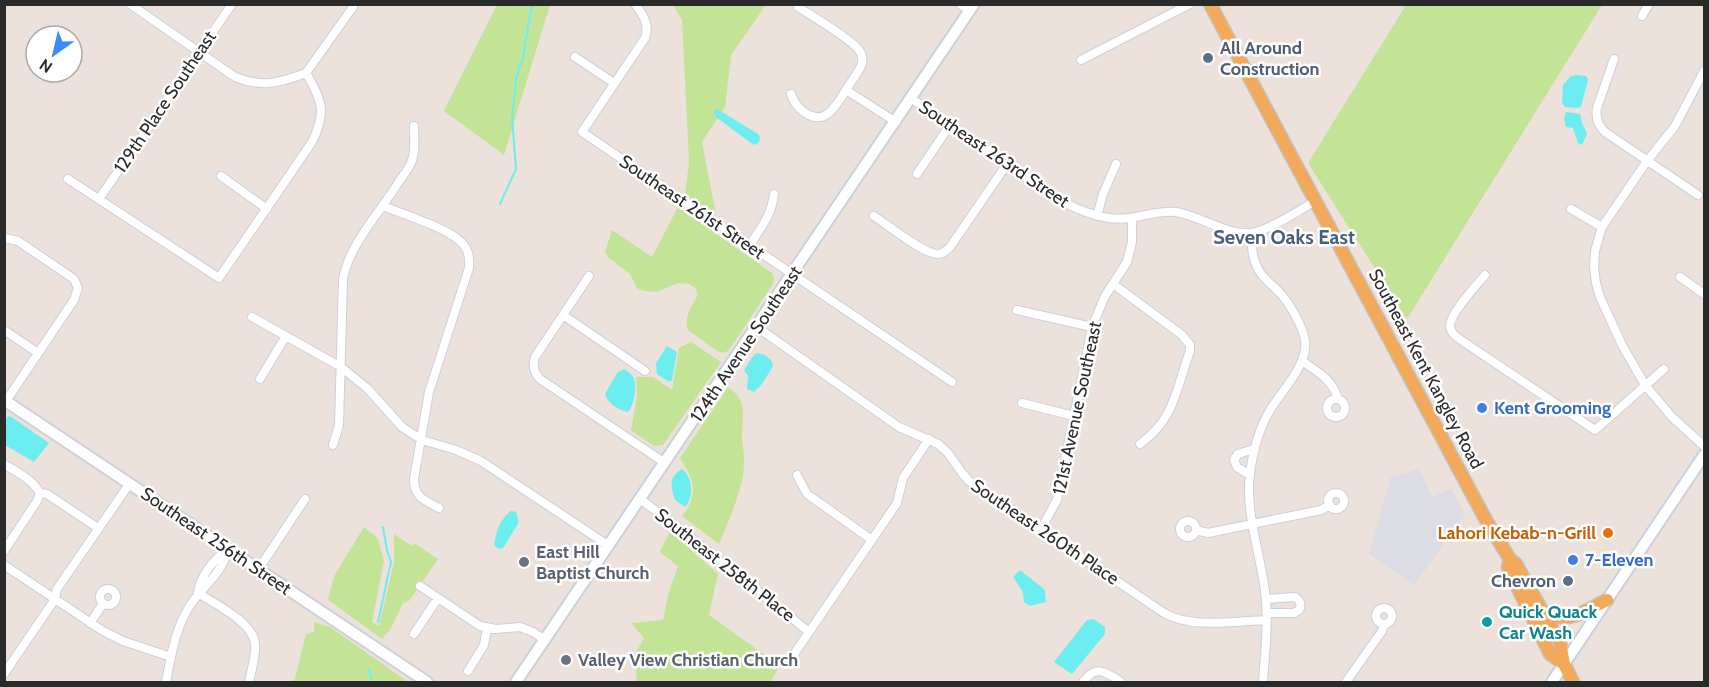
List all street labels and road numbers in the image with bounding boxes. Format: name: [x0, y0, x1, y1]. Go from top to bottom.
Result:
street label: 129th Place Southeast: [109, 27, 221, 177]
street label: Southeast 263rd Street: [915, 96, 1073, 212]
street label: Southeast 261st Street: [615, 150, 769, 264]
street label: 124th Avenue Southeast: [686, 262, 806, 426]
street label: Southeast Kent Kangley Road: [1364, 265, 1488, 473]
street label: 121st Avenue Southeast: [1048, 319, 1106, 497]
street label: Southeast 260th Place: [967, 474, 1123, 590]
street label: Southeast 256th Street: [137, 482, 295, 600]
street label: Southeast 258th Place: [651, 504, 799, 626]

